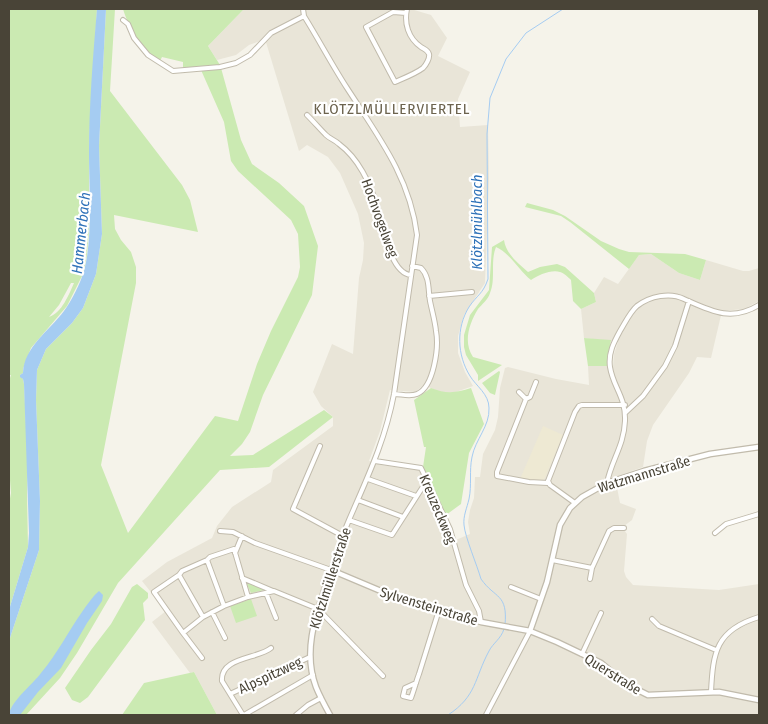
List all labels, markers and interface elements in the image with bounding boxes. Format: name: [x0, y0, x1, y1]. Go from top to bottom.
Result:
district label: KLÖTZLMÜLLERVIERTEL: [313, 100, 471, 118]
water label: Klötzlmühlbach: [468, 174, 486, 270]
street label: Hochvogelweg: [357, 177, 402, 260]
water label: Hammerbach: [68, 191, 94, 275]
street label: Watzmannstraße: [596, 452, 692, 497]
street label: Kreuzeckweg: [415, 472, 460, 547]
street label: Klötzlmüllerstraße: [306, 525, 355, 631]
street label: Sylvensteinstraße: [378, 584, 480, 629]
street label: Querstraße: [581, 650, 644, 699]
street label: Alpspitzweg: [236, 653, 305, 698]

